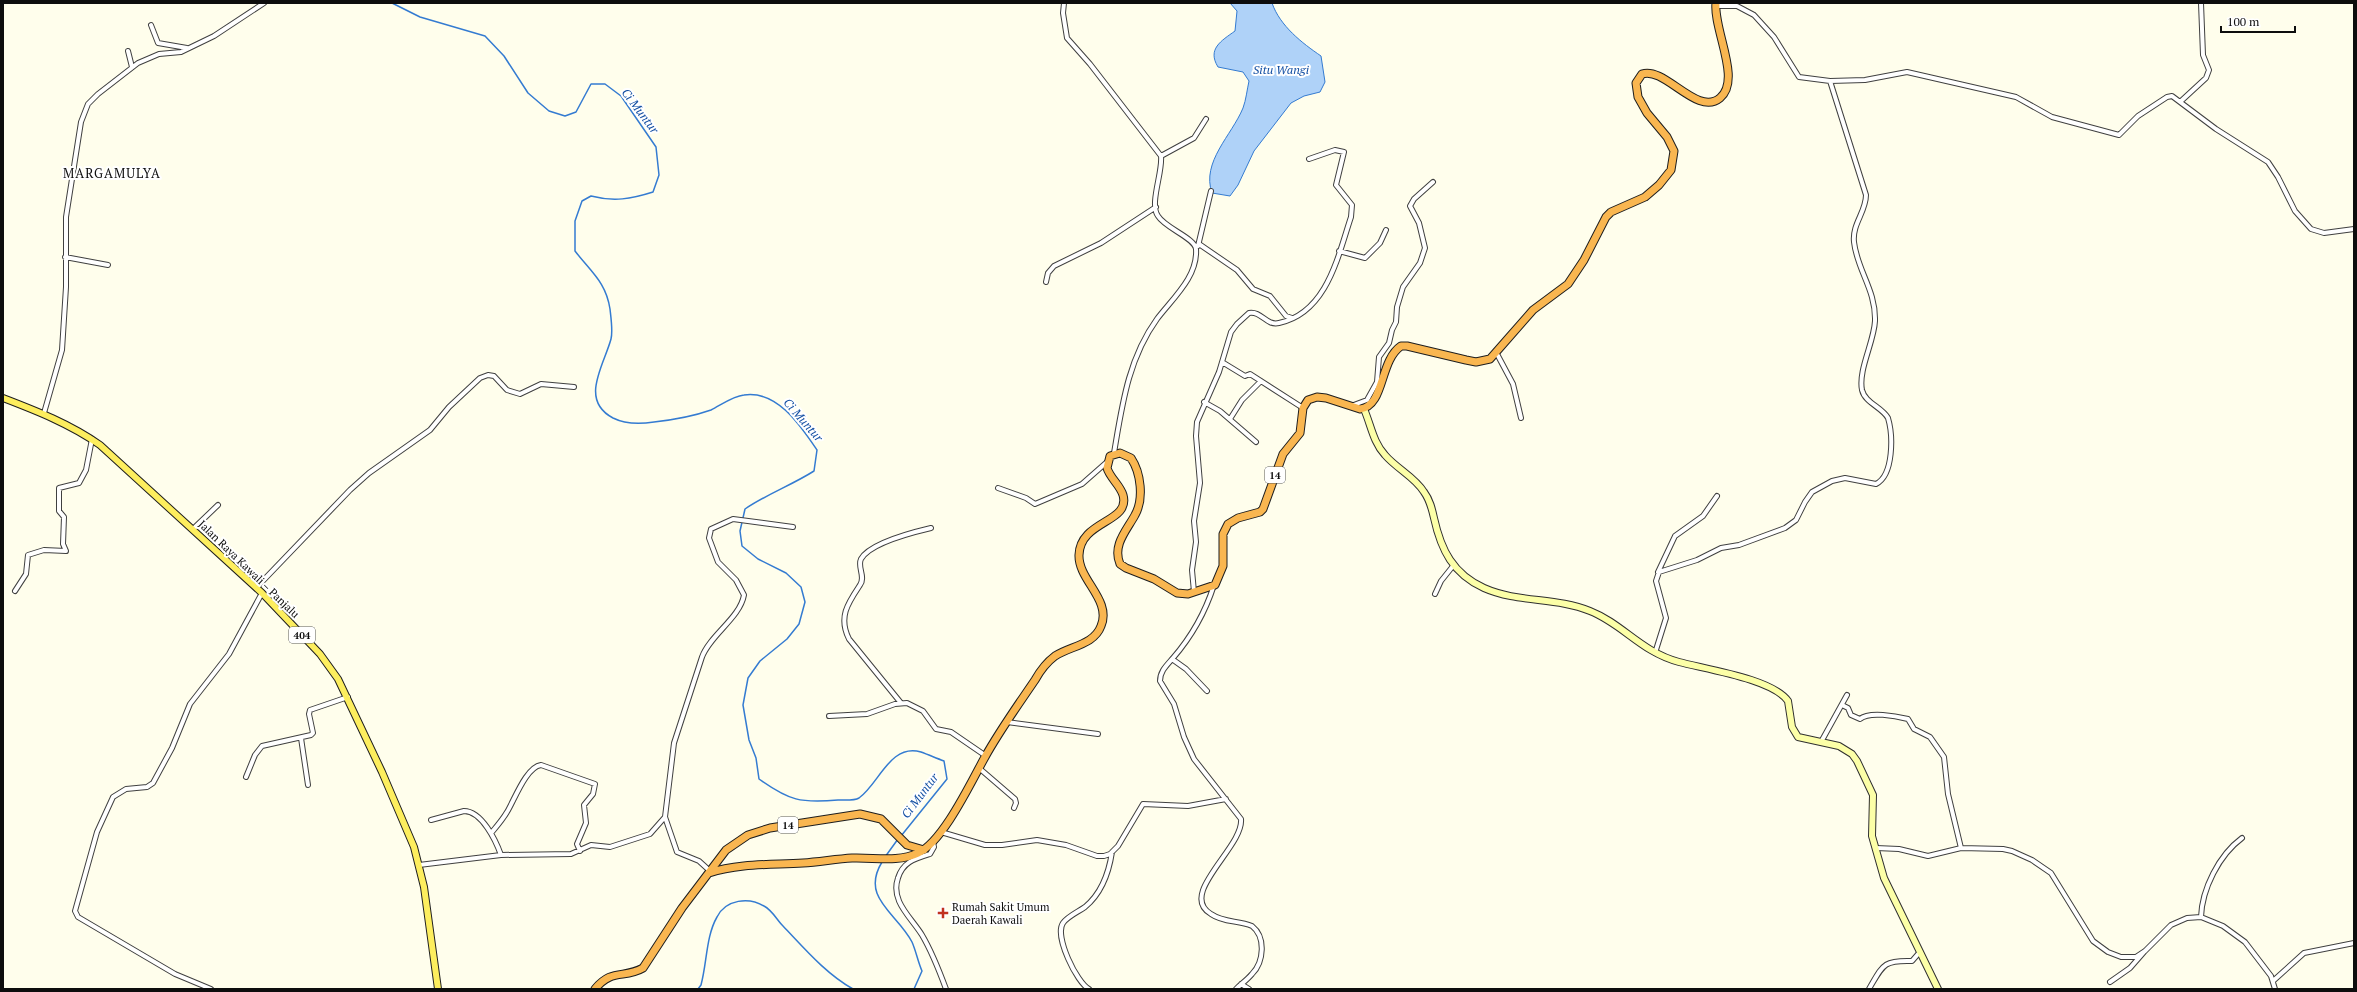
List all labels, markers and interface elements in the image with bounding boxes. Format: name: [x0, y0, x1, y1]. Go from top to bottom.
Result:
scale bar: [2221, 8, 2295, 34]
text: 100 m: [2227, 14, 2260, 29]
water label: Situ Wangi: [1253, 62, 1310, 77]
water label: Ci Muntur: [619, 85, 663, 137]
district label: MARGAMULYA: [63, 164, 161, 182]
water label: Ci Muntur: [781, 395, 827, 445]
road number: 14: [1265, 467, 1285, 483]
street label: Jalan Raya Kawali – Panjalu: [196, 517, 303, 621]
road number: 404: [289, 627, 315, 643]
water label: Ci Muntur: [898, 769, 942, 821]
road number: 14: [778, 817, 798, 833]
place label: Rumah Sakit Umum Daerah Kawali: [952, 900, 1050, 927]
marker: Rumah Sakit Umum Daerah Kawali: [937, 907, 949, 919]

